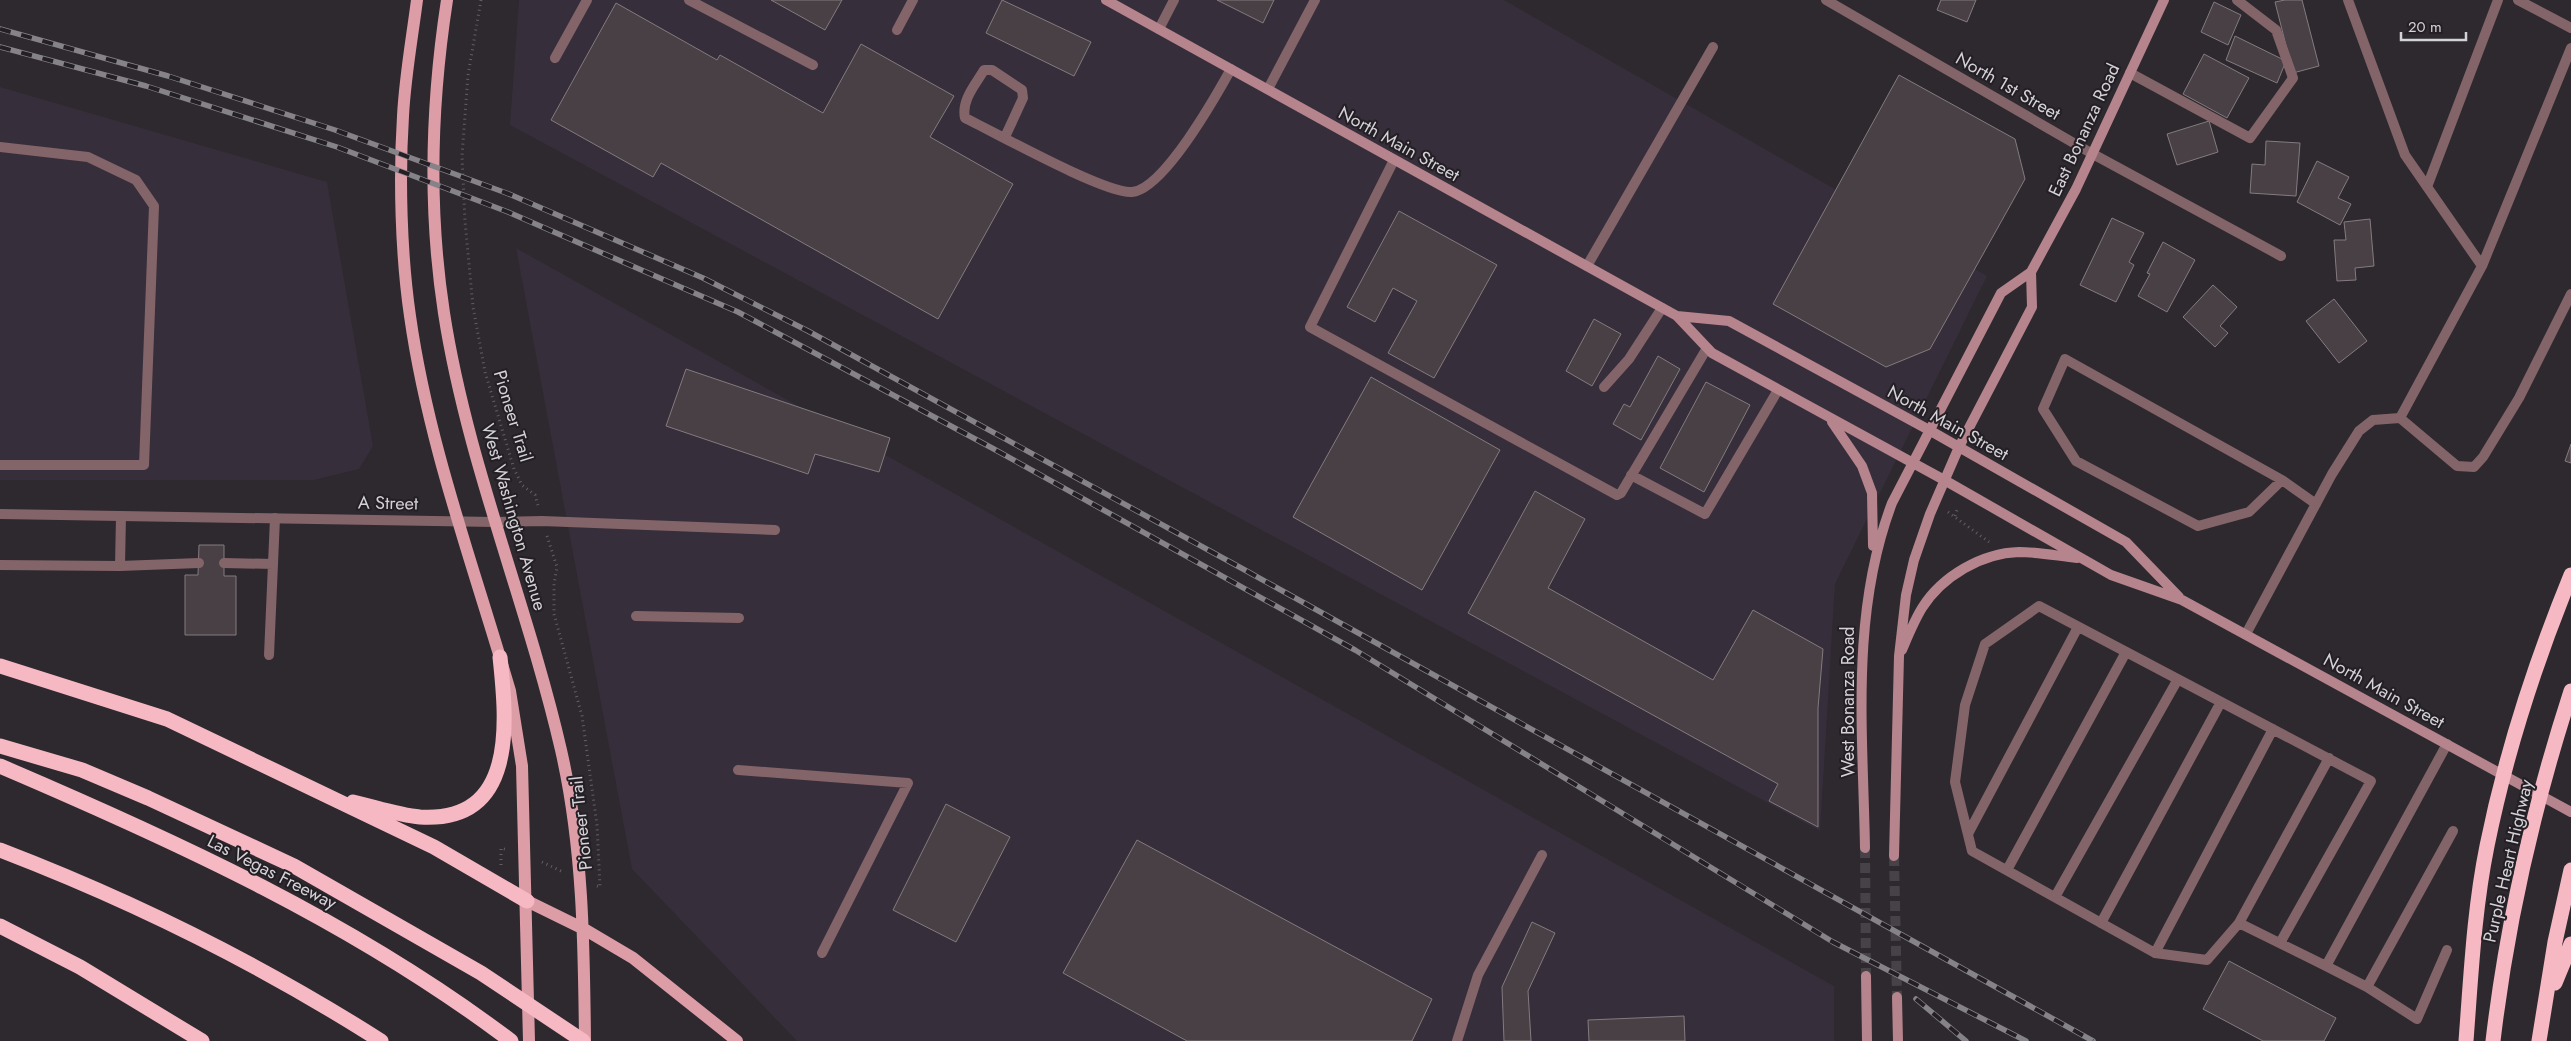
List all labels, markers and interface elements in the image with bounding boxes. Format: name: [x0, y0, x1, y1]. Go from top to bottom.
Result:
scale bar: [2401, 10, 2466, 42]
text: 20 m: [2408, 16, 2442, 38]
street label: North 1st Street: [1951, 45, 2066, 127]
street label: East Bonanza Road: [2042, 59, 2126, 201]
street label: North Main Street: [1334, 100, 1465, 188]
street label: Pioneer Trail: [487, 367, 539, 465]
street label: North Main Street: [1883, 379, 2014, 467]
street label: West Washington Avenue: [475, 420, 553, 614]
street label: A Street: [358, 489, 419, 517]
street label: West Bonanza Road: [1835, 626, 1861, 778]
street label: North Main Street: [2319, 647, 2450, 735]
street label: Pioneer Trail: [563, 775, 599, 871]
street label: Purple Heart Highway: [2477, 777, 2539, 945]
street label: Las Vegas Freeway: [203, 828, 341, 916]

